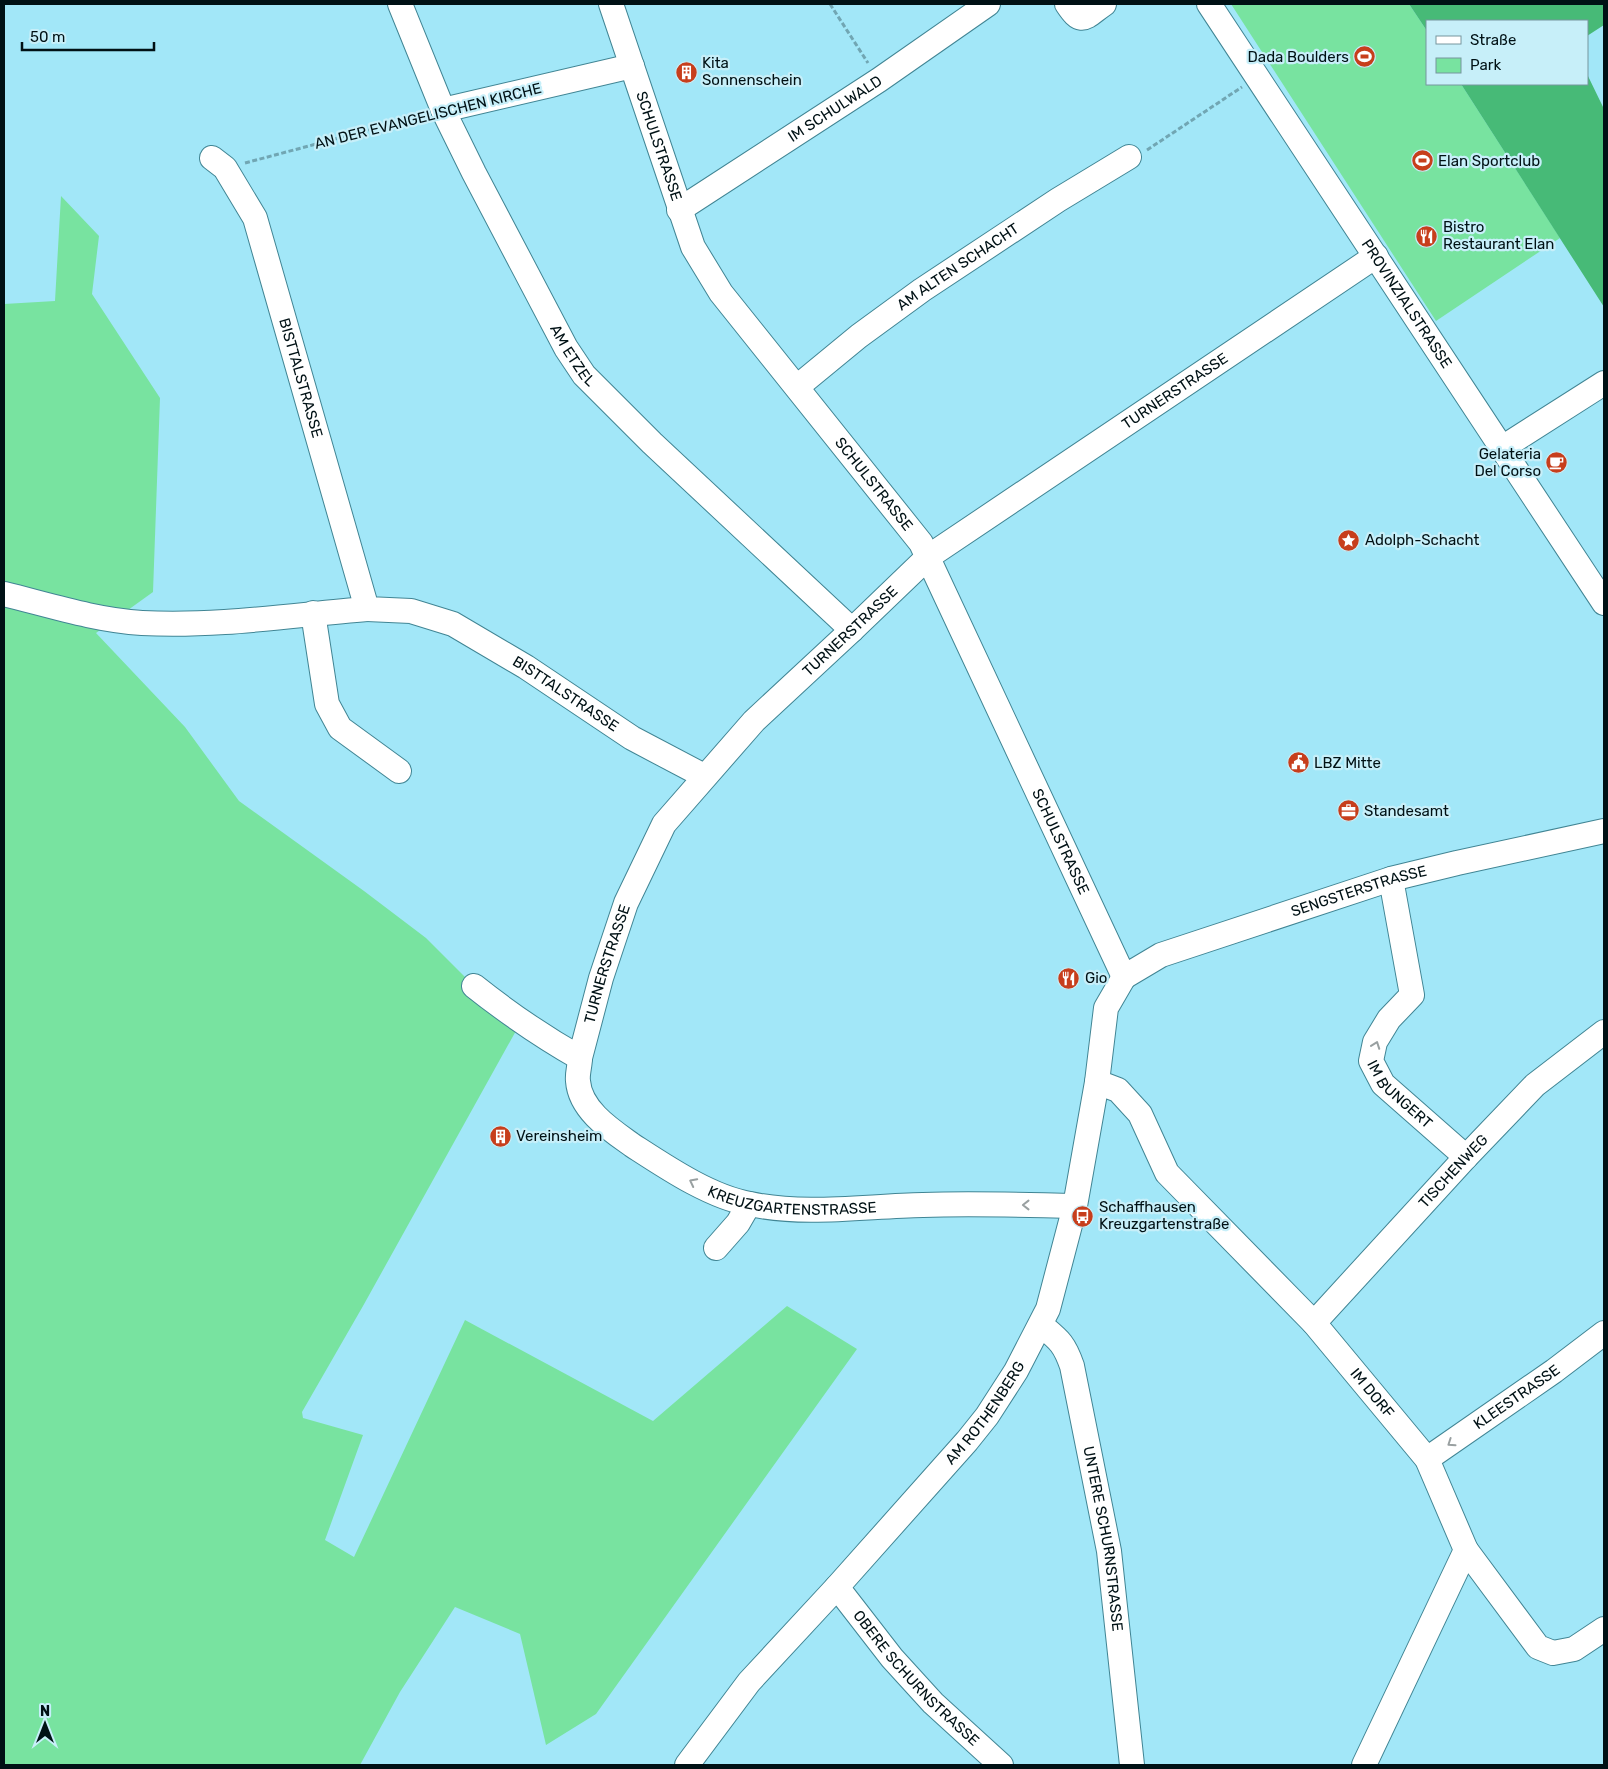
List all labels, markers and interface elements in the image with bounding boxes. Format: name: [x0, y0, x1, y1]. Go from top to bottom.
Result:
scale bar: [22, 20, 155, 52]
legend: [1426, 20, 1588, 85]
text: 50 m: [30, 28, 65, 46]
text: Straße: [1470, 31, 1516, 49]
sports icon: Dada Boulders: [1353, 45, 1377, 69]
place label: Dada Boulders: [1248, 48, 1349, 66]
place label: Kita Sonnenschein: [702, 54, 802, 89]
text: Park: [1470, 56, 1501, 74]
building icon: Kita Sonnenschein: [674, 60, 698, 84]
street label: IM SCHULWALD: [785, 71, 885, 146]
street label: AN DER EVANGELISCHEN KIRCHE: [313, 79, 543, 153]
street label: SCHULSTRASSE: [632, 89, 686, 203]
sports icon: Elan Sportclub: [1410, 149, 1434, 173]
place label: Elan Sportclub: [1438, 152, 1540, 170]
place label: Bistro Restaurant Elan: [1443, 218, 1554, 253]
street label: AM ALTEN SCHACHT: [893, 219, 1023, 314]
restaurant icon: Bistro Restaurant Elan: [1415, 224, 1439, 248]
street label: PROVINZIALSTRASSE: [1358, 236, 1456, 372]
street label: BISTTALSTRASSE: [275, 316, 326, 440]
street label: AM ETZEL: [546, 321, 599, 390]
street label: TURNERSTRASSE: [1118, 349, 1231, 433]
street label: SCHULSTRASSE: [831, 434, 917, 534]
place label: Gelateria Del Corso: [1474, 445, 1541, 480]
cafe icon: Gelateria Del Corso: [1545, 451, 1569, 475]
place icon: Adolph-Schacht: [1337, 528, 1361, 552]
place label: Adolph-Schacht: [1365, 531, 1480, 549]
street label: TURNERSTRASSE: [799, 582, 901, 680]
street label: BISTTALSTRASSE: [509, 652, 622, 735]
public building icon: LBZ Mitte: [1286, 751, 1310, 775]
place label: LBZ Mitte: [1314, 754, 1381, 772]
street label: SCHULSTRASSE: [1028, 786, 1093, 897]
office icon: Standesamt: [1336, 799, 1360, 823]
place label: Standesamt: [1364, 802, 1449, 820]
street label: SENGSTERSTRASSE: [1289, 862, 1428, 920]
street label: TURNERSTRASSE: [580, 902, 634, 1026]
restaurant icon: Gio: [1057, 966, 1081, 990]
place label: Gio: [1085, 969, 1107, 987]
one-way arrow: [1370, 1041, 1380, 1049]
street label: IM BUNGERT: [1363, 1057, 1436, 1132]
building icon: Vereinsheim: [488, 1124, 512, 1148]
place label: Vereinsheim: [516, 1127, 602, 1145]
street label: TISCHENWEG: [1415, 1131, 1492, 1212]
one-way arrow: [690, 1178, 699, 1188]
street label: KREUZGARTENSTRASSE: [705, 1182, 877, 1219]
place label: Schaffhausen Kreuzgartenstraße: [1099, 1198, 1229, 1233]
one-way arrow: [1022, 1200, 1030, 1210]
bus stop icon: Schaffhausen Kreuzgartenstraße: [1071, 1204, 1095, 1228]
street label: AM ROTHENBERG: [941, 1358, 1028, 1468]
street label: KLEESTRASSE: [1470, 1361, 1563, 1433]
street label: IM DORF: [1346, 1365, 1398, 1422]
one-way arrow: [1447, 1437, 1456, 1446]
street label: UNTERE SCHURNSTRASSE: [1079, 1444, 1127, 1632]
street label: OBERE SCHURNSTRASSE: [849, 1607, 983, 1750]
north arrow: [20, 1699, 70, 1749]
text: N: [40, 1703, 50, 1720]

